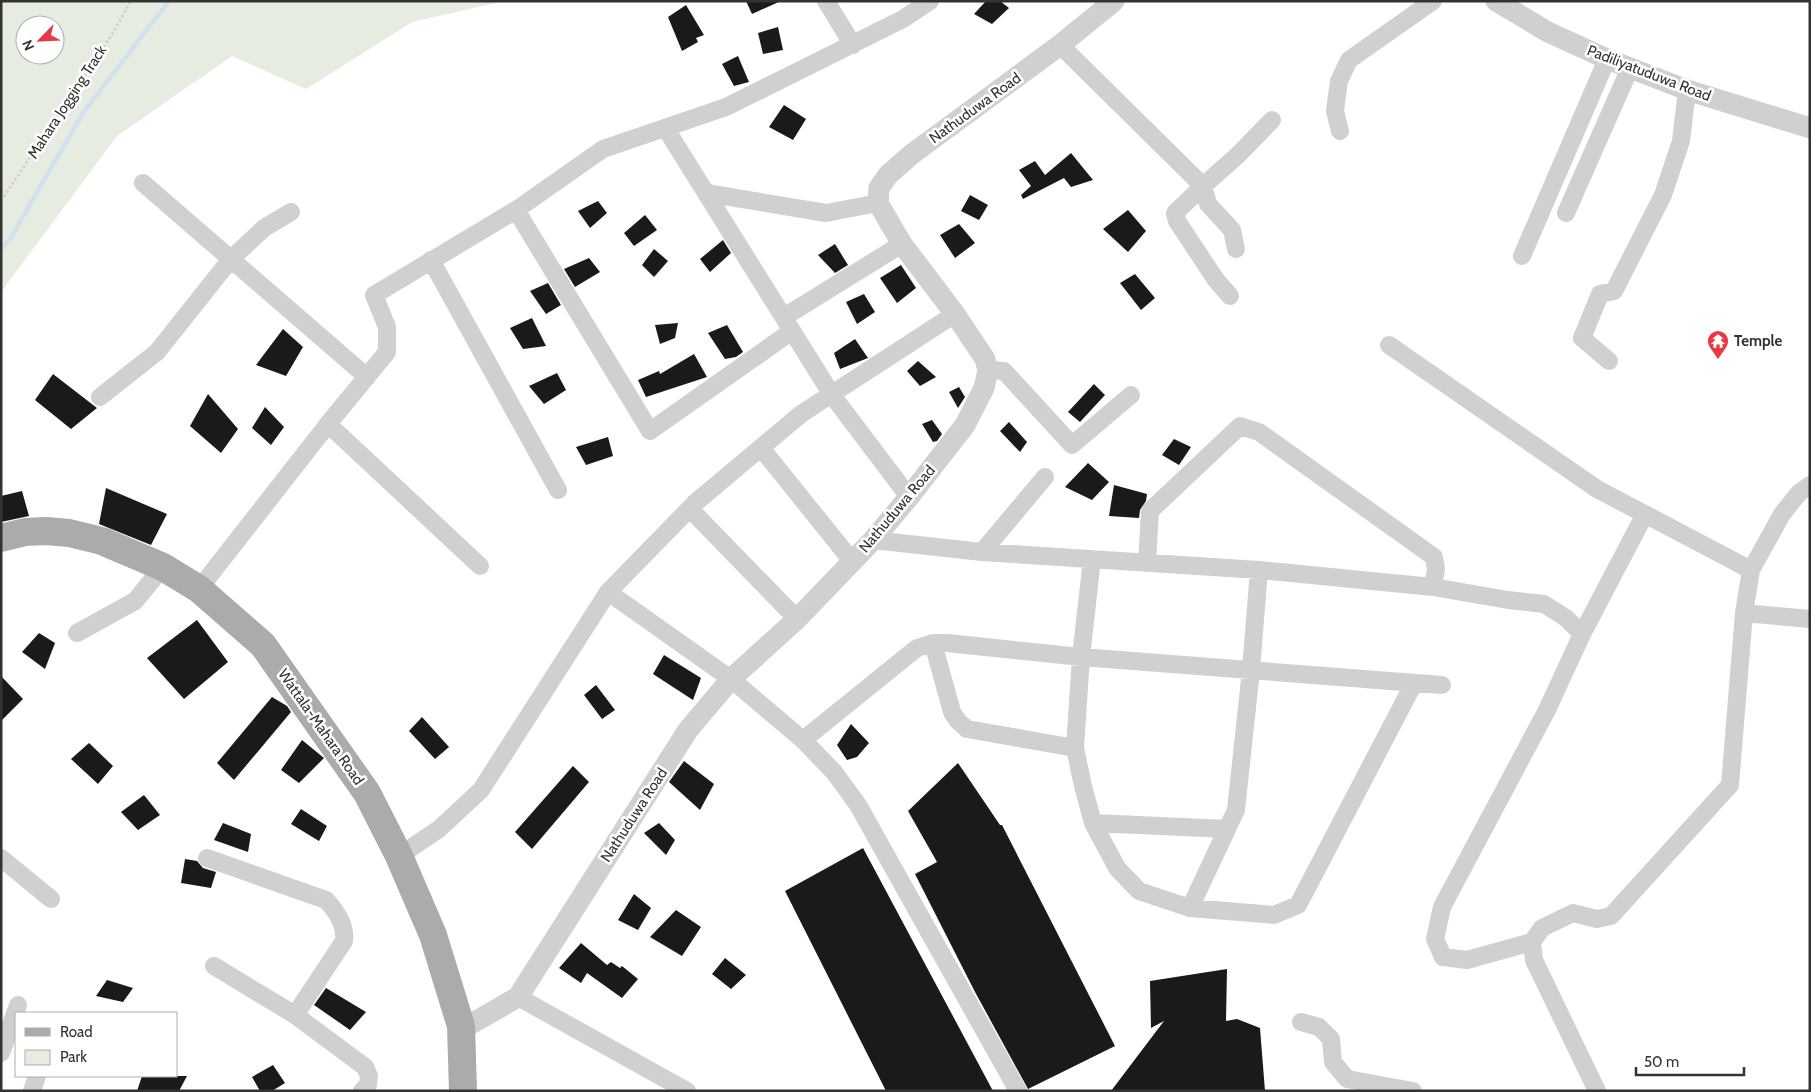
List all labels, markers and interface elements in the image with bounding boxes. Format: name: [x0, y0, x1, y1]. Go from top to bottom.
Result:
north arrow: [15, 15, 65, 65]
text: N: [18, 37, 38, 53]
street label: Padiliyatuduwa Road: [1584, 41, 1714, 105]
street label: Mahara Jogging Track: [24, 42, 110, 162]
street label: Nathuduwa Road: [926, 69, 1024, 147]
temple icon: Temple: [1706, 329, 1730, 360]
place label: Temple: [1734, 332, 1782, 350]
street label: Nathuduwa Road: [855, 462, 939, 556]
street label: Wattala-Mahara Road: [274, 666, 368, 788]
street label: Nathuduwa Road: [597, 765, 671, 865]
legend: [15, 1012, 178, 1077]
text: Road: [60, 1023, 93, 1041]
scale bar: [1636, 1044, 1744, 1076]
text: Park: [60, 1048, 87, 1066]
text: 50 m: [1644, 1053, 1679, 1071]

